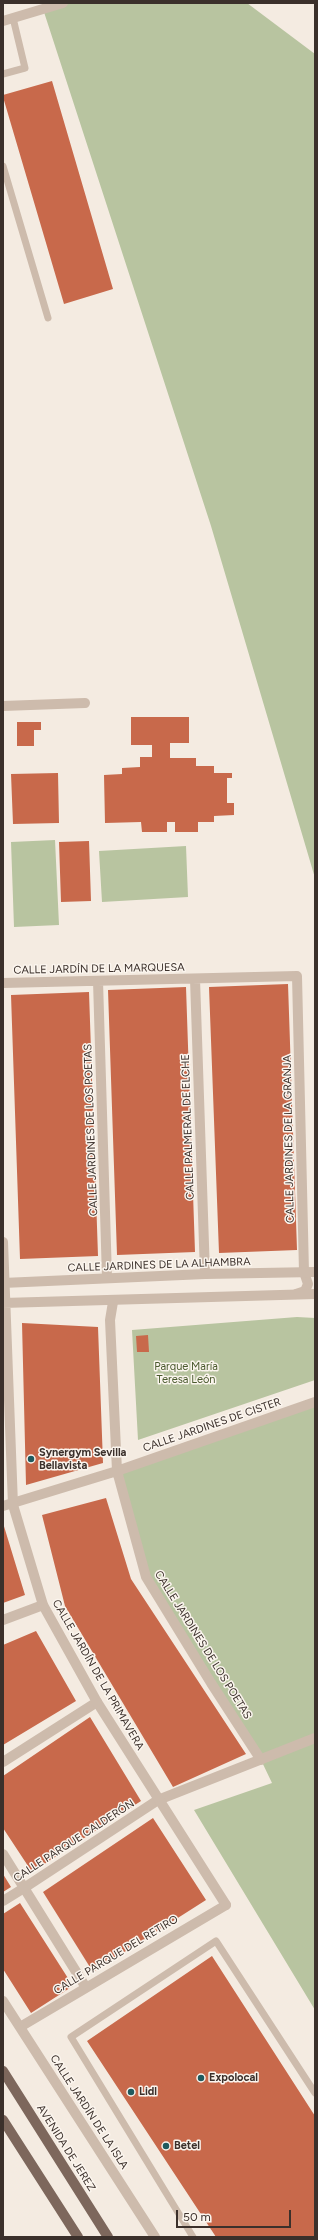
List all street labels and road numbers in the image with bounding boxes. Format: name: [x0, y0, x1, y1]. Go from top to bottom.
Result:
street label: CALLE JARDÍN DE LA MARQUESA: [13, 961, 185, 977]
street label: CALLE JARDINES DE LOS POETAS: [81, 1044, 101, 1216]
street label: CALLE PALMERAL DE ELCHE: [179, 1054, 197, 1200]
street label: CALLE JARDINES DE LA GRANJA: [281, 1055, 297, 1223]
street label: CALLE JARDINES DE LA ALHAMBRA: [67, 1255, 251, 1275]
street label: CALLE JARDINES DE CISTER: [141, 1395, 283, 1455]
street label: CALLE JARDINES DE LOS POETAS: [152, 1568, 254, 1722]
street label: CALLE JARDÍN DE LA PRIMAVERA: [49, 1597, 147, 1753]
street label: CALLE PARQUE CALDERÓN: [11, 1797, 137, 1885]
street label: CALLE PARQUE DEL RETIRO: [51, 1913, 181, 1997]
street label: CALLE JARDÍN DE LA ISLA: [47, 2052, 131, 2172]
street label: AVENIDA DE JEREZ: [34, 2102, 98, 2194]

